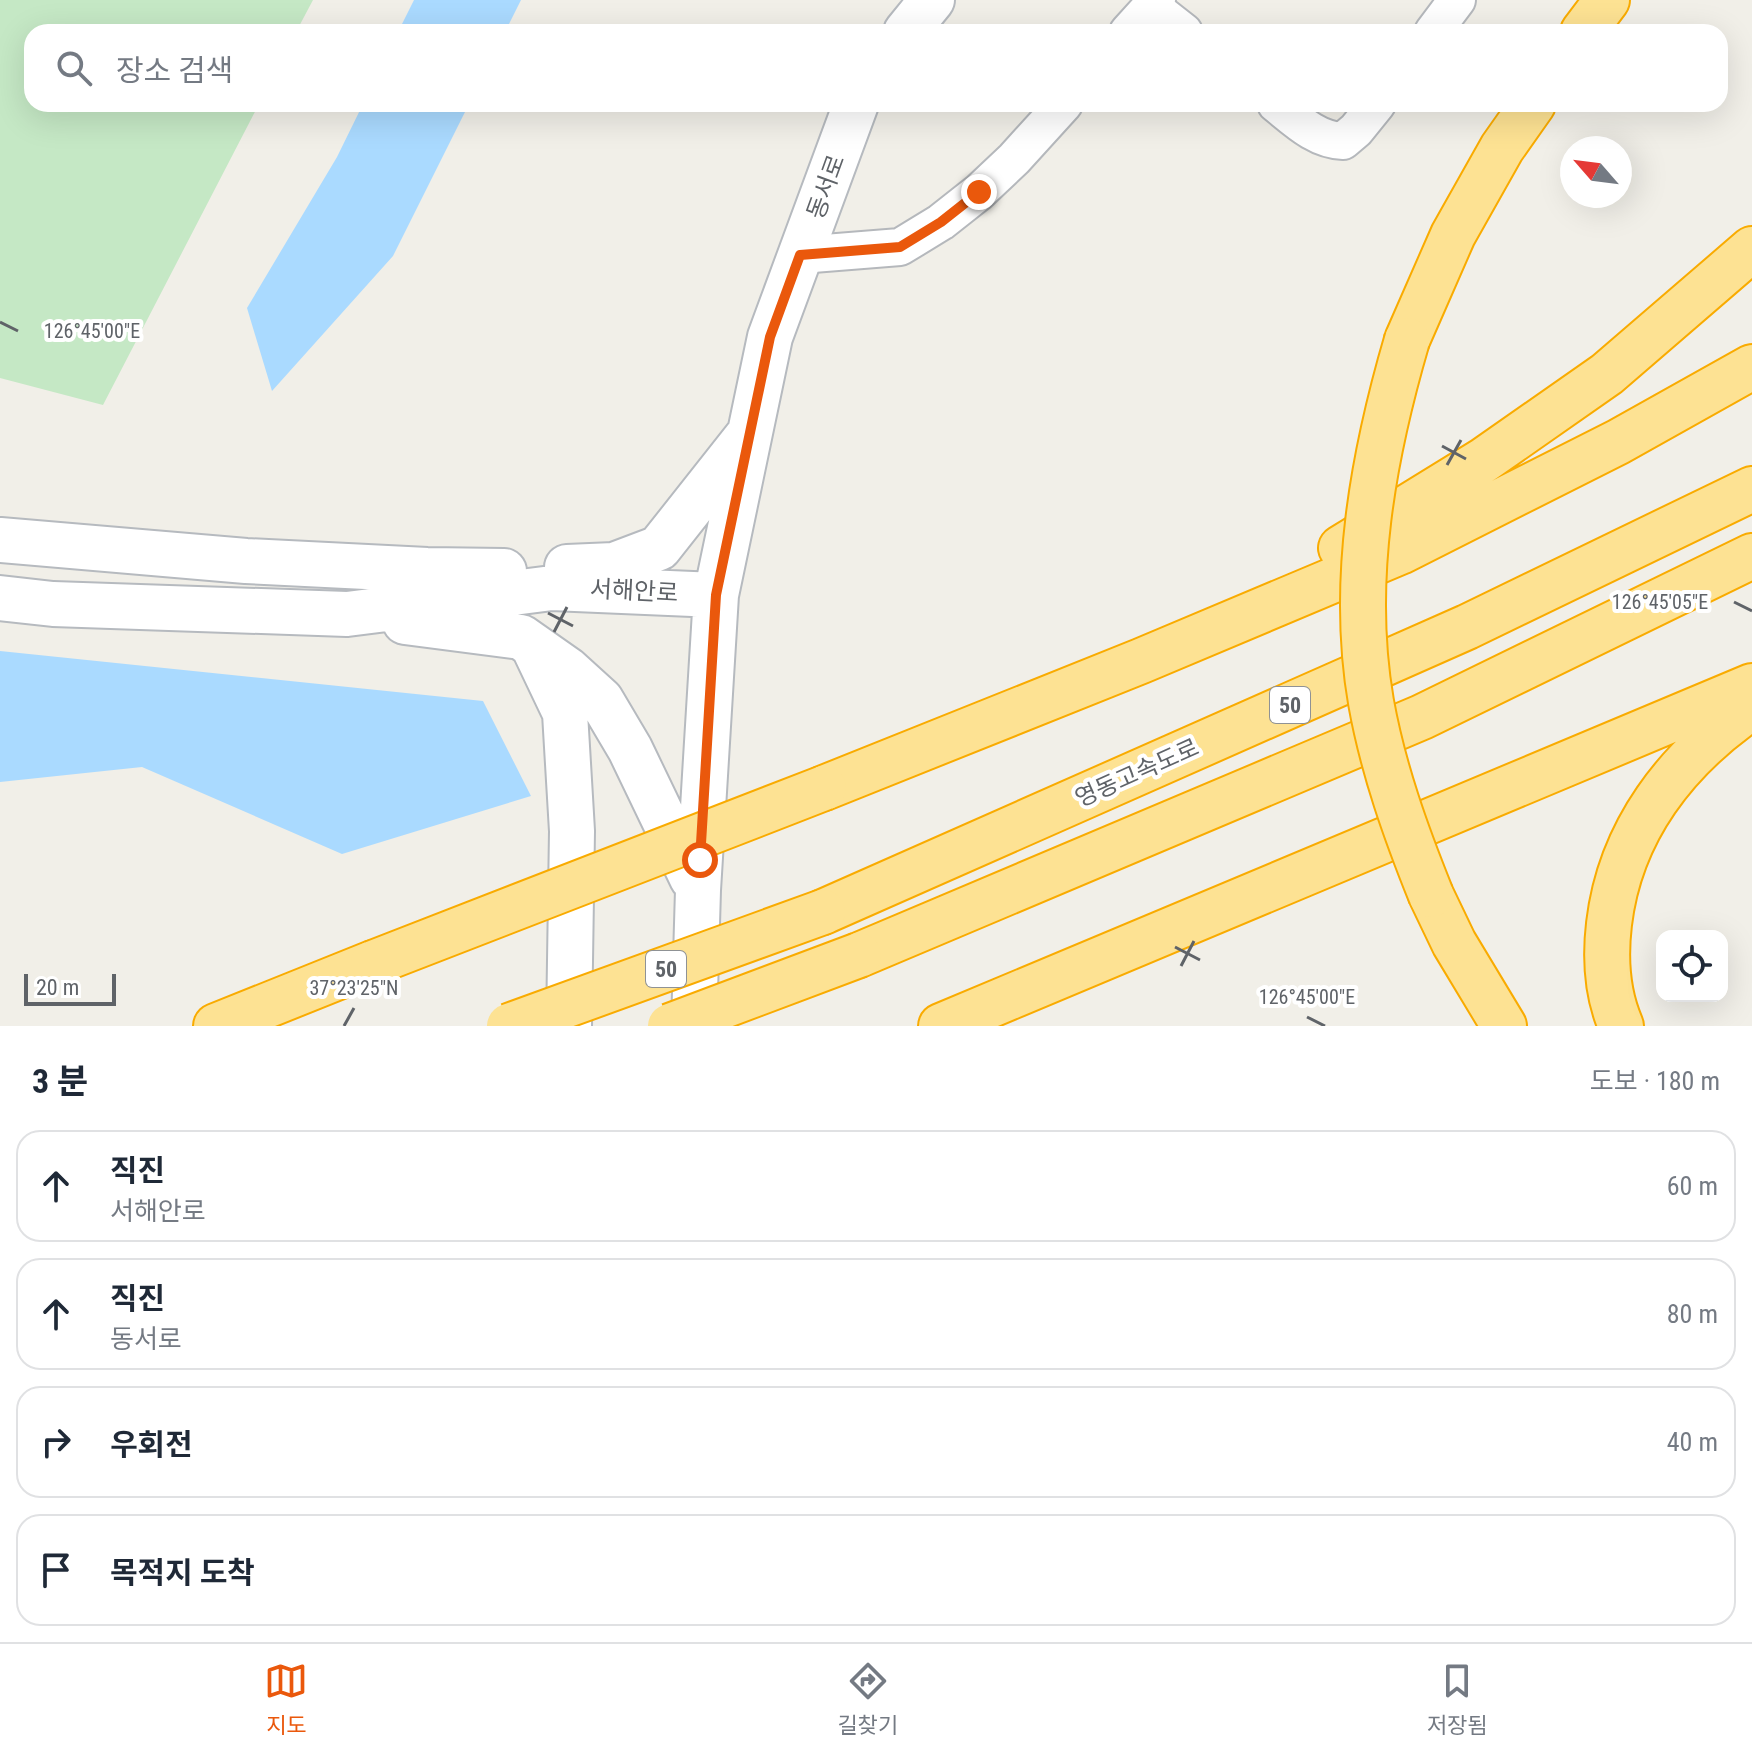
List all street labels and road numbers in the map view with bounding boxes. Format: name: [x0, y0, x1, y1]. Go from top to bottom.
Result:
street label: 동서로: [802, 151, 850, 223]
street label: 서해안로: [589, 575, 679, 607]
road number: 50: [1270, 687, 1310, 723]
street label: 영동고속도로: [1071, 733, 1203, 813]
road number: 50: [646, 951, 686, 987]

